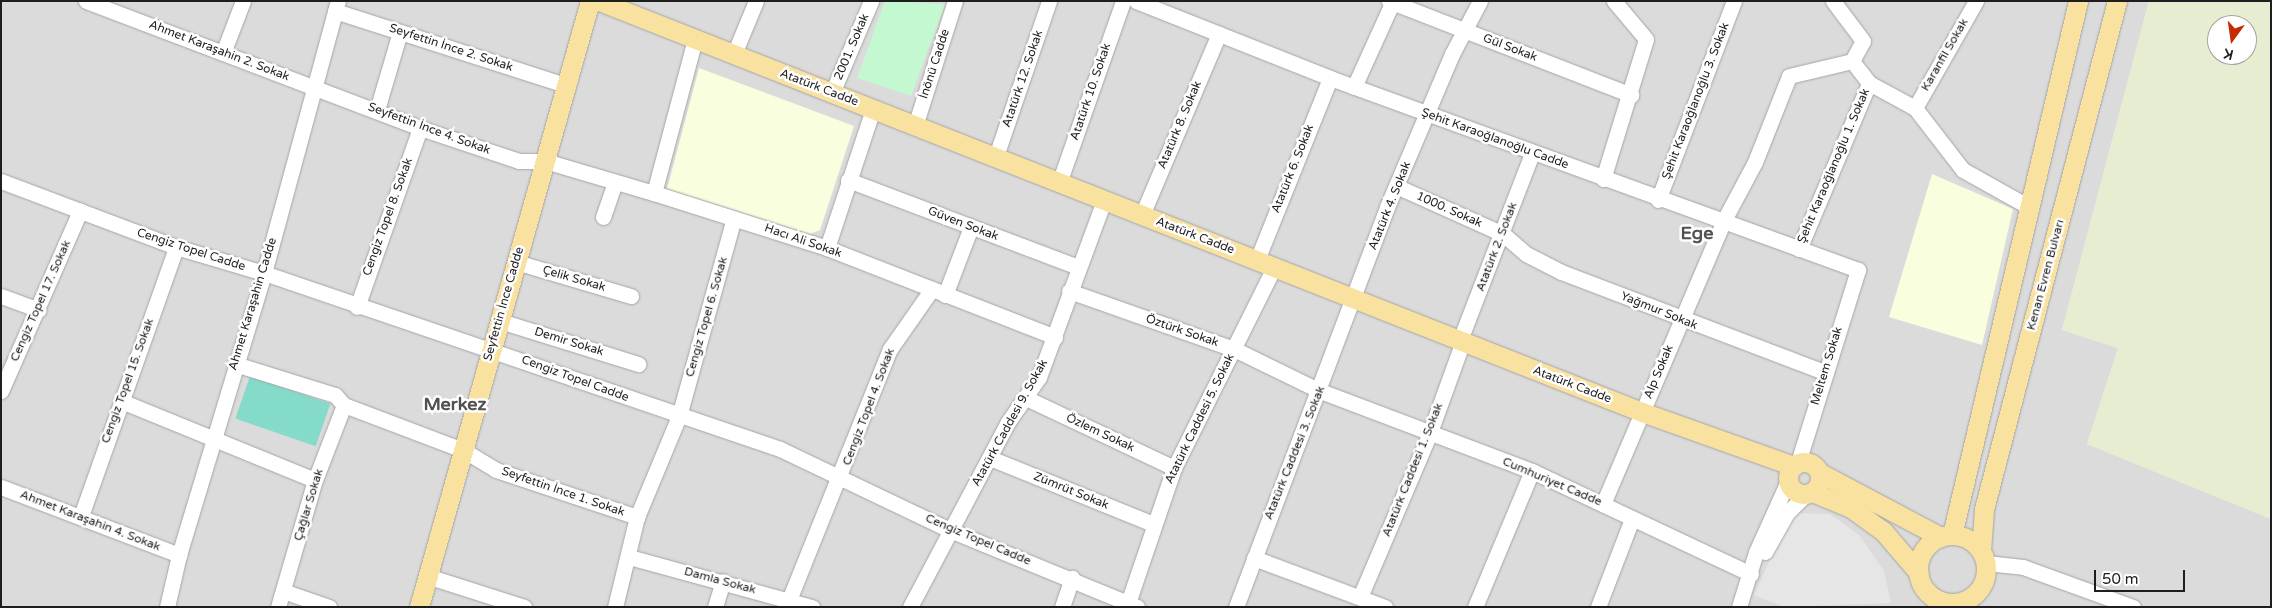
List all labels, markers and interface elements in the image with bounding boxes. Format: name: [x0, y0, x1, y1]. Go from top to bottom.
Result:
street label: 2001. Sokak: [832, 12, 872, 82]
north arrow: [2207, 15, 2257, 65]
street label: Karanfil Sokak: [1918, 16, 1972, 94]
street label: Ahmet Karaşahin 2. Sokak: [147, 18, 291, 84]
street label: Seyfettin İnce 2. Sokak: [387, 21, 515, 75]
street label: Şehit Karaoğlanoğlu 3. Sokak: [1659, 21, 1733, 181]
street label: İnönü Cadde: [917, 27, 953, 101]
street label: Atatürk 12. Sokak: [1000, 29, 1046, 129]
street label: Gül Sokak: [1481, 31, 1539, 65]
street label: Atatürk 10. Sokak: [1068, 42, 1114, 142]
text: K: [2222, 45, 2235, 63]
street label: Atatürk Cadde: [778, 66, 860, 110]
street label: Atatürk 8. Sokak: [1155, 79, 1205, 171]
street label: Şehit Karaoğlanoğlu 1. Sokak: [1795, 86, 1873, 246]
street label: Seyfettin İnce 4. Sokak: [366, 100, 492, 158]
street label: Şehit Karaoğlanoğlu Cadde: [1419, 106, 1571, 172]
street label: Atatürk 6. Sokak: [1269, 123, 1317, 215]
street label: Cengiz Topel 8. Sokak: [360, 156, 416, 278]
street label: Atatürk 4. Sokak: [1366, 160, 1414, 252]
street label: 1000. Sokak: [1414, 189, 1484, 231]
street label: Atatürk 2. Sokak: [1473, 200, 1521, 294]
street label: Güven Sokak: [926, 204, 1000, 244]
street label: Atatürk Cadde: [1154, 214, 1236, 258]
street label: Kenan Evren Bulvarı: [2024, 218, 2068, 332]
street label: Hacı Ali Sokak: [763, 221, 843, 261]
district label: Ege: [1681, 222, 1713, 244]
street label: Cengiz Topel Cadde: [135, 226, 247, 274]
street label: Ahmet Karaşahin Cadde: [226, 236, 280, 372]
street label: Cengiz Topel 17. Sokak: [8, 238, 74, 364]
street label: Seyfettin İnce Cadde: [481, 245, 527, 363]
street label: Cengiz Topel 6. Sokak: [683, 255, 731, 379]
street label: Çelik Sokak: [541, 263, 607, 295]
street label: Yağmur Sokak: [1619, 289, 1699, 333]
street label: Öztürk Sokak: [1144, 312, 1220, 350]
street label: Cengiz Topel 15. Sokak: [99, 317, 157, 445]
street label: Demir Sokak: [533, 325, 605, 359]
street label: Meltem Sokak: [1808, 325, 1846, 407]
street label: Alp Sokak: [1641, 343, 1677, 401]
street label: Cengiz Topel 4. Sokak: [840, 346, 898, 468]
street label: Atatürk Caddesi 5. Sokak: [1162, 352, 1238, 486]
street label: Cengiz Topel Cadde: [519, 353, 631, 405]
street label: Atatürk Caddesi 9. Sokak: [969, 357, 1051, 489]
street label: Atatürk Cadde: [1531, 363, 1613, 407]
street label: Atatürk Caddesi 3. Sokak: [1262, 384, 1328, 522]
district label: Merkez: [423, 393, 487, 415]
street label: Atatürk Caddesi 1. Sokak: [1380, 401, 1446, 539]
street label: Özlem Sokak: [1063, 411, 1137, 455]
street label: Cumhuriyet Cadde: [1500, 455, 1604, 509]
street label: Seyfettin İnce 1. Sokak: [500, 464, 626, 520]
street label: Çağlar Sokak: [291, 467, 327, 543]
street label: Zümrüt Sokak: [1031, 469, 1111, 513]
street label: Ahmet Karaşahin 4. Sokak: [18, 488, 162, 554]
street label: Cengiz Topel Cadde: [923, 511, 1033, 569]
scale bar: [2097, 560, 2188, 592]
street label: Damla Sokak: [682, 564, 758, 598]
text: 50 m: [2102, 570, 2139, 588]

